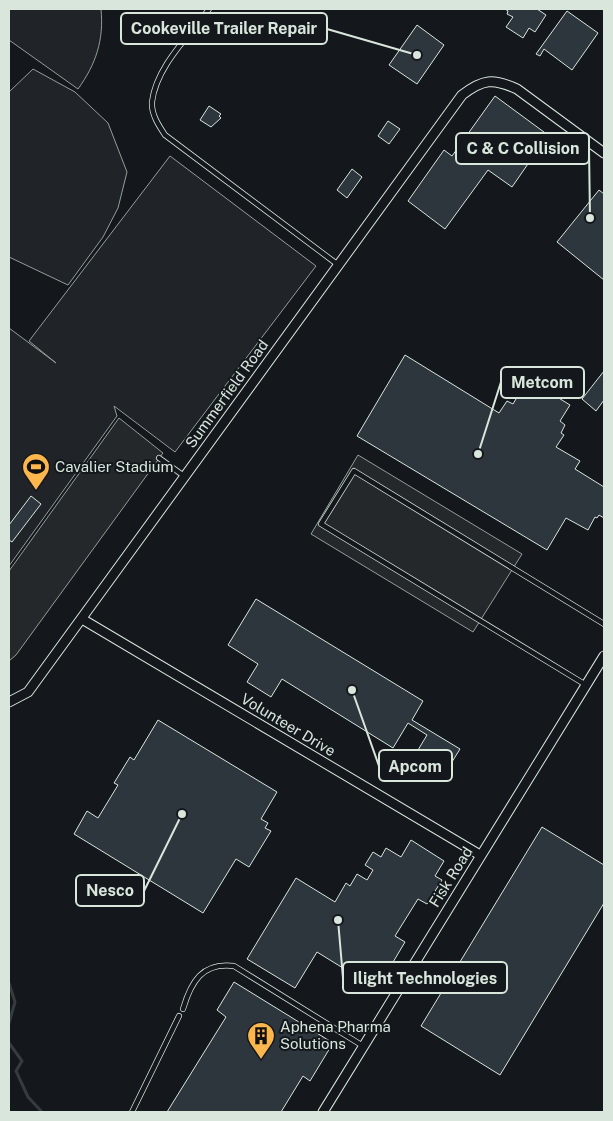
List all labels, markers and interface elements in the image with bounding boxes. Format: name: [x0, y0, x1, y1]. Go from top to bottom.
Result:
callout: Cookeville Trailer Repair: [121, 13, 327, 44]
text: Cookeville Trailer Repair: [131, 19, 318, 38]
callout: C & C Collision: [456, 133, 589, 164]
text: C & C Collision: [467, 139, 579, 158]
street label: Summerfield Road: [182, 336, 271, 451]
callout: Metcom: [501, 367, 584, 398]
text: Metcom: [511, 373, 573, 392]
sports icon: Cavalier Stadium: [21, 452, 51, 491]
place label: Cavalier Stadium: [55, 458, 174, 475]
street label: Volunteer Drive: [238, 690, 339, 760]
callout: Apcom: [379, 750, 452, 781]
text: Apcom: [388, 757, 442, 776]
street label: Fisk Road: [425, 843, 476, 910]
callout: Nesco: [76, 875, 144, 906]
text: Nesco: [86, 881, 134, 900]
callout: Ilight Technologies: [343, 962, 507, 993]
text: Ilight Technologies: [353, 969, 497, 988]
place label: Aphena Pharma Solutions: [280, 1018, 391, 1052]
building icon: Aphena Pharma Solutions: [246, 1021, 276, 1060]

